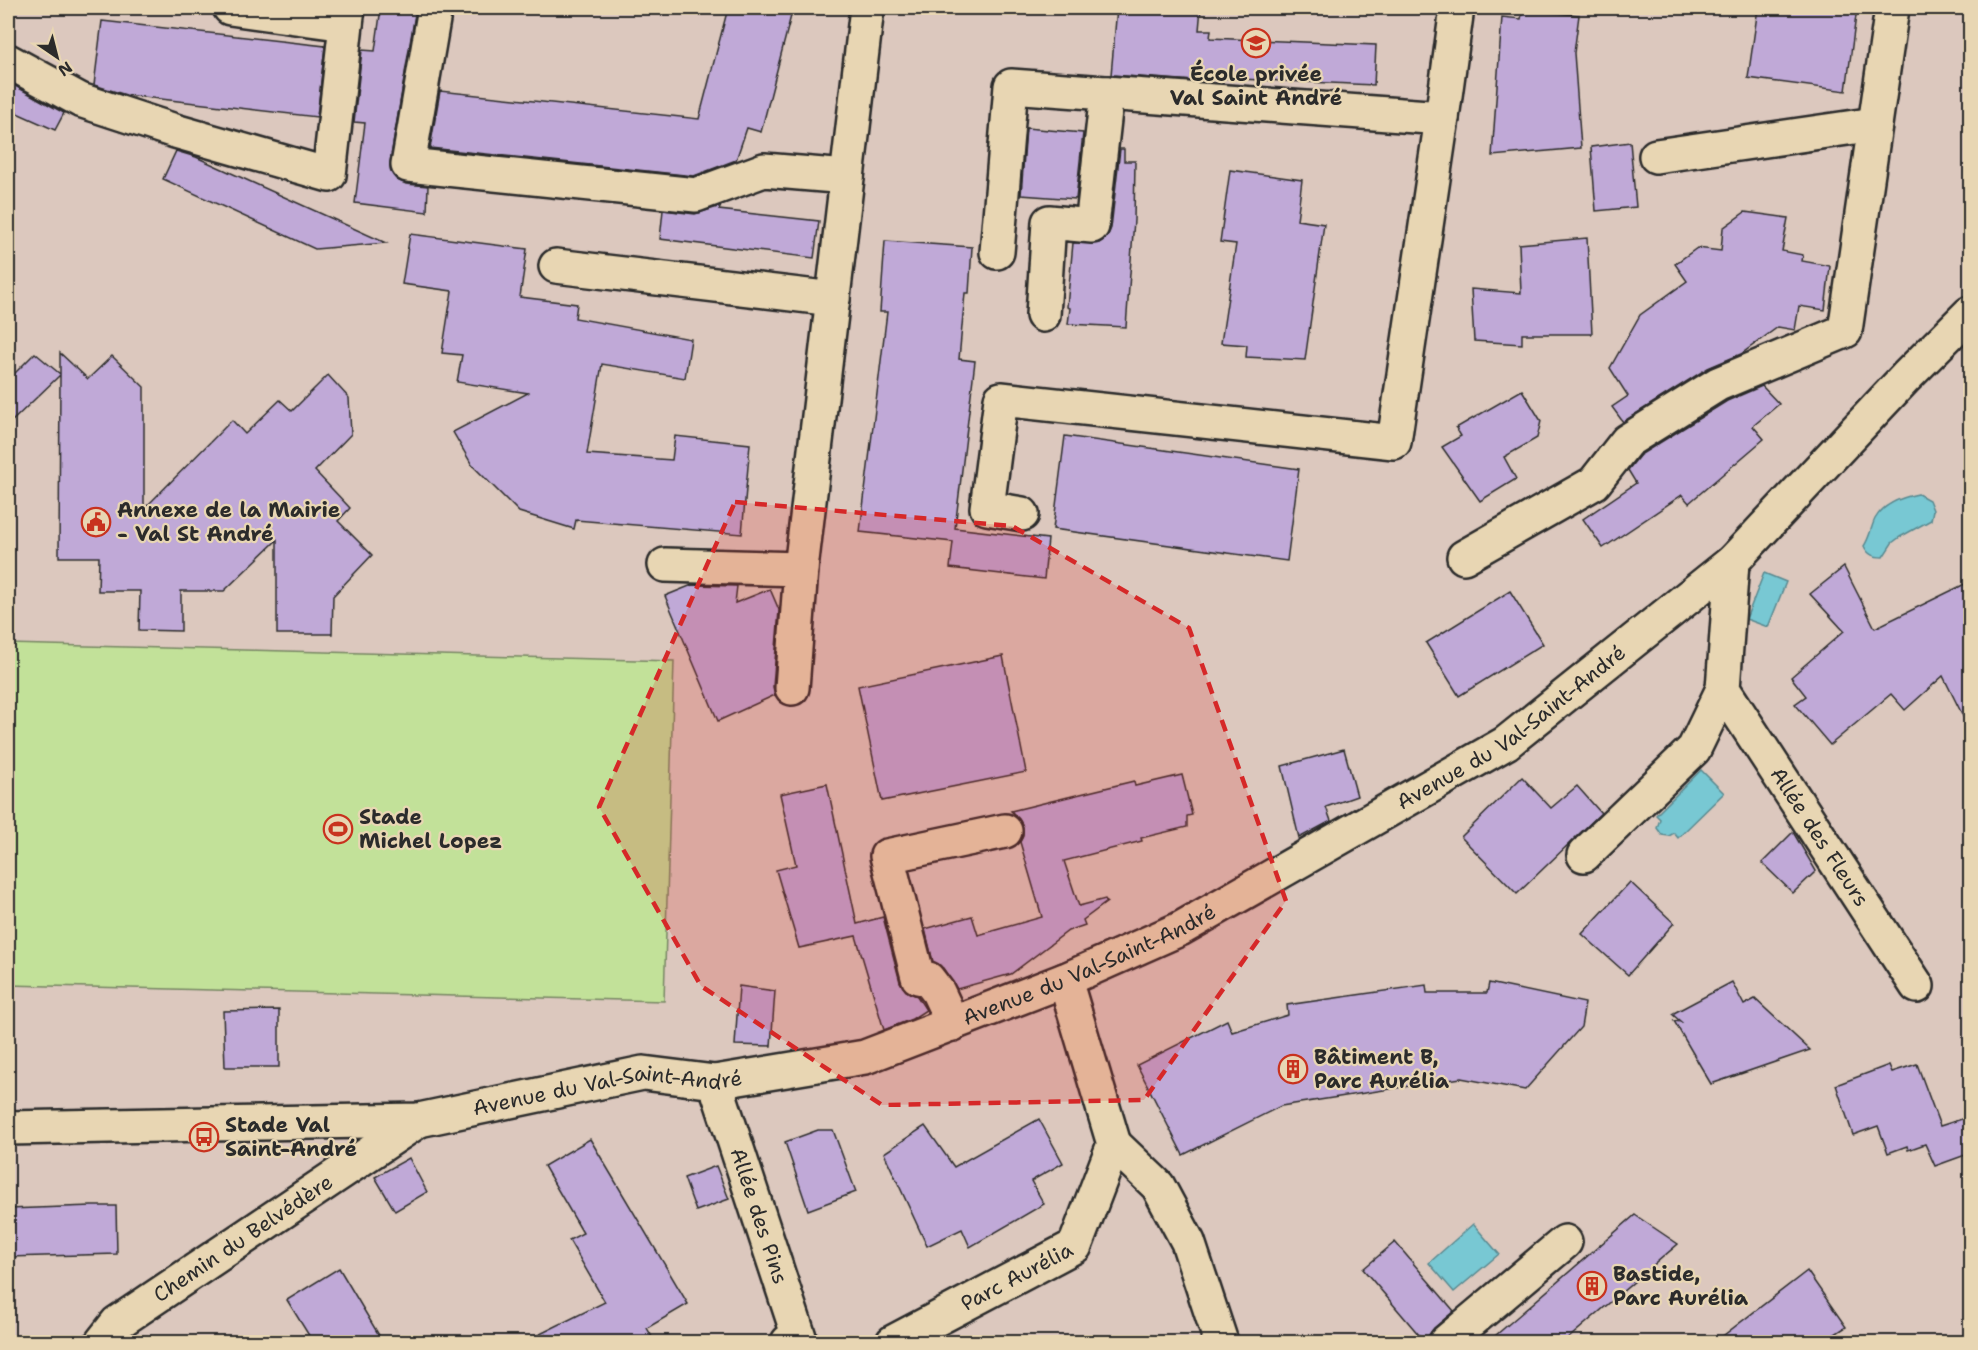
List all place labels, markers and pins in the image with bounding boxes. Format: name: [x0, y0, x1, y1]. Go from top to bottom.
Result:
school or university icon: École privée Val Saint André: [1240, 27, 1272, 59]
place label: École privée Val Saint André: [1170, 59, 1342, 112]
place label: Annexe de la Mairie - Val St André: [117, 496, 340, 548]
public building icon: Annexe de la Mairie - Val St André: [80, 506, 112, 538]
place label: Stade Michel Lopez: [359, 803, 502, 855]
sports icon: Stade Michel Lopez: [322, 813, 354, 845]
place label: Bâtiment B, Parc Aurélia: [1314, 1043, 1450, 1095]
building icon: Bâtiment B, Parc Aurélia: [1277, 1053, 1309, 1085]
place label: Stade Val Saint-André: [225, 1111, 357, 1163]
bus stop icon: Stade Val Saint-André: [188, 1121, 220, 1153]
place label: Bastide, Parc Aurélia: [1613, 1260, 1749, 1312]
building icon: Bastide, Parc Aurélia: [1576, 1270, 1608, 1302]

